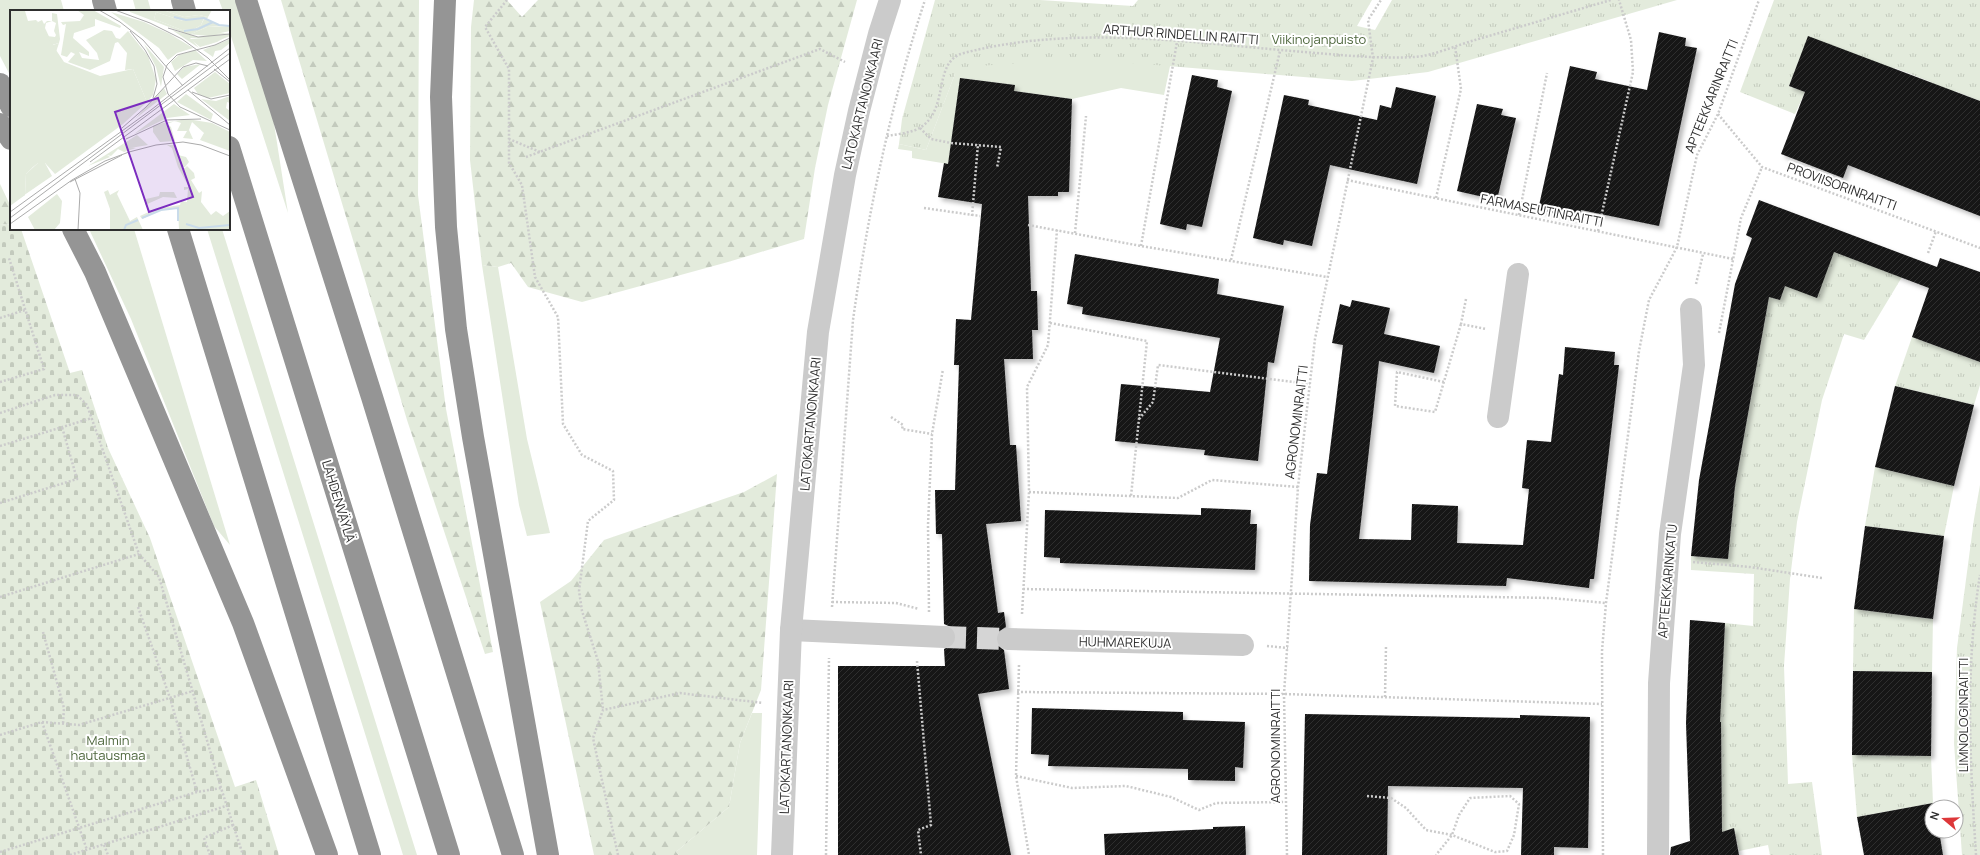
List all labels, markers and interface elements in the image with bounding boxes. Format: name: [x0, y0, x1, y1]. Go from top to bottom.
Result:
inset map: [10, 10, 230, 230]
street label: ARTHUR RINDELLIN RAITTI: [1103, 20, 1259, 48]
park label: Viikinojanpuisto: [1272, 30, 1367, 48]
street label: APTEEKKARINRAITTI: [1680, 36, 1742, 156]
street label: LATOKARTANONKAARI: [837, 37, 887, 171]
street label: PROVIISORINRAITTI: [1785, 158, 1899, 214]
street label: FARMASEUTINRAITTI: [1479, 189, 1605, 231]
street label: LATOKARTANONKAARI: [795, 356, 825, 492]
street label: AGRONOMINRAITTI: [1280, 364, 1312, 480]
street label: LAHDENVÄYLÄ: [318, 458, 360, 544]
street label: APTEEKKARINKATU: [1653, 523, 1681, 639]
street label: HUHMAREKUJA: [1079, 632, 1171, 652]
street label: LIMNOLOGINRAITTI: [1954, 658, 1972, 772]
street label: LATOKARTANONKAARI: [775, 680, 797, 814]
street label: AGRONOMINRAITTI: [1266, 689, 1284, 803]
park label: Malmin hautausmaa: [70, 731, 146, 764]
north arrow: [1924, 799, 1964, 839]
text: N: [1926, 809, 1942, 822]

